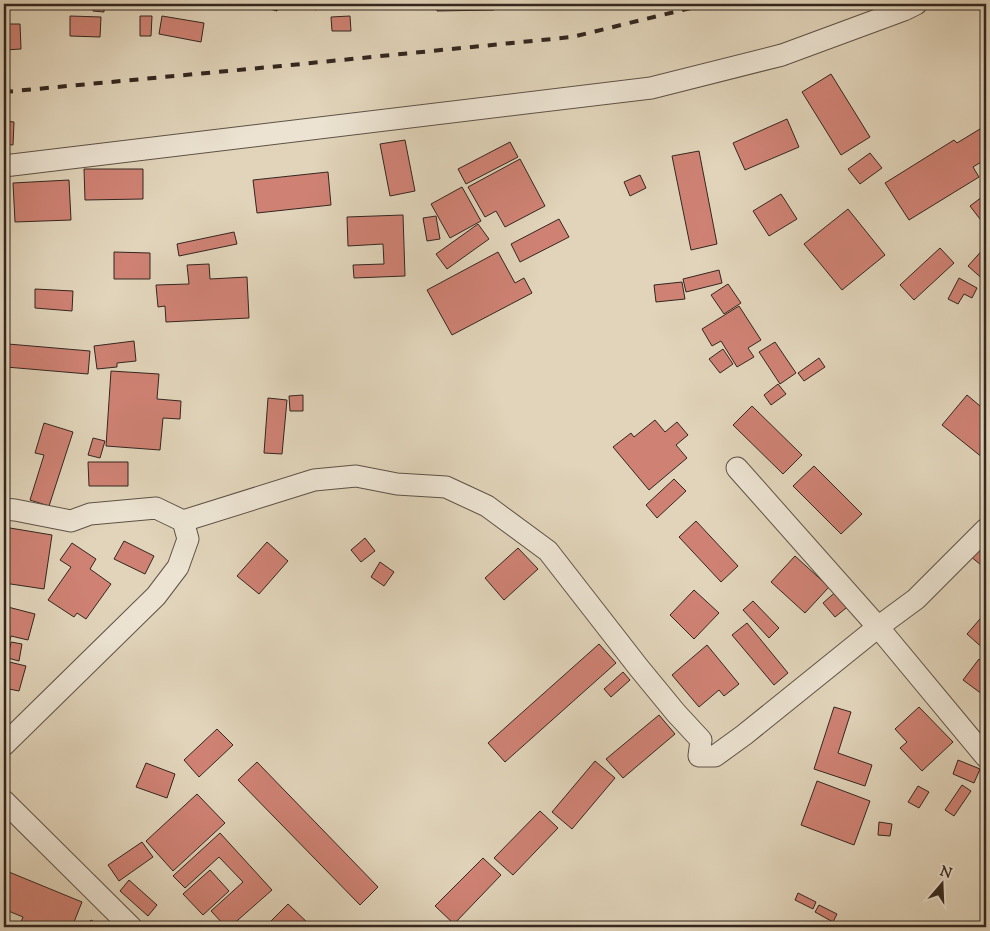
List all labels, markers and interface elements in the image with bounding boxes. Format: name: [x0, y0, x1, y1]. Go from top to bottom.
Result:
north arrow: [918, 858, 968, 908]
text: N: [937, 862, 954, 885]

